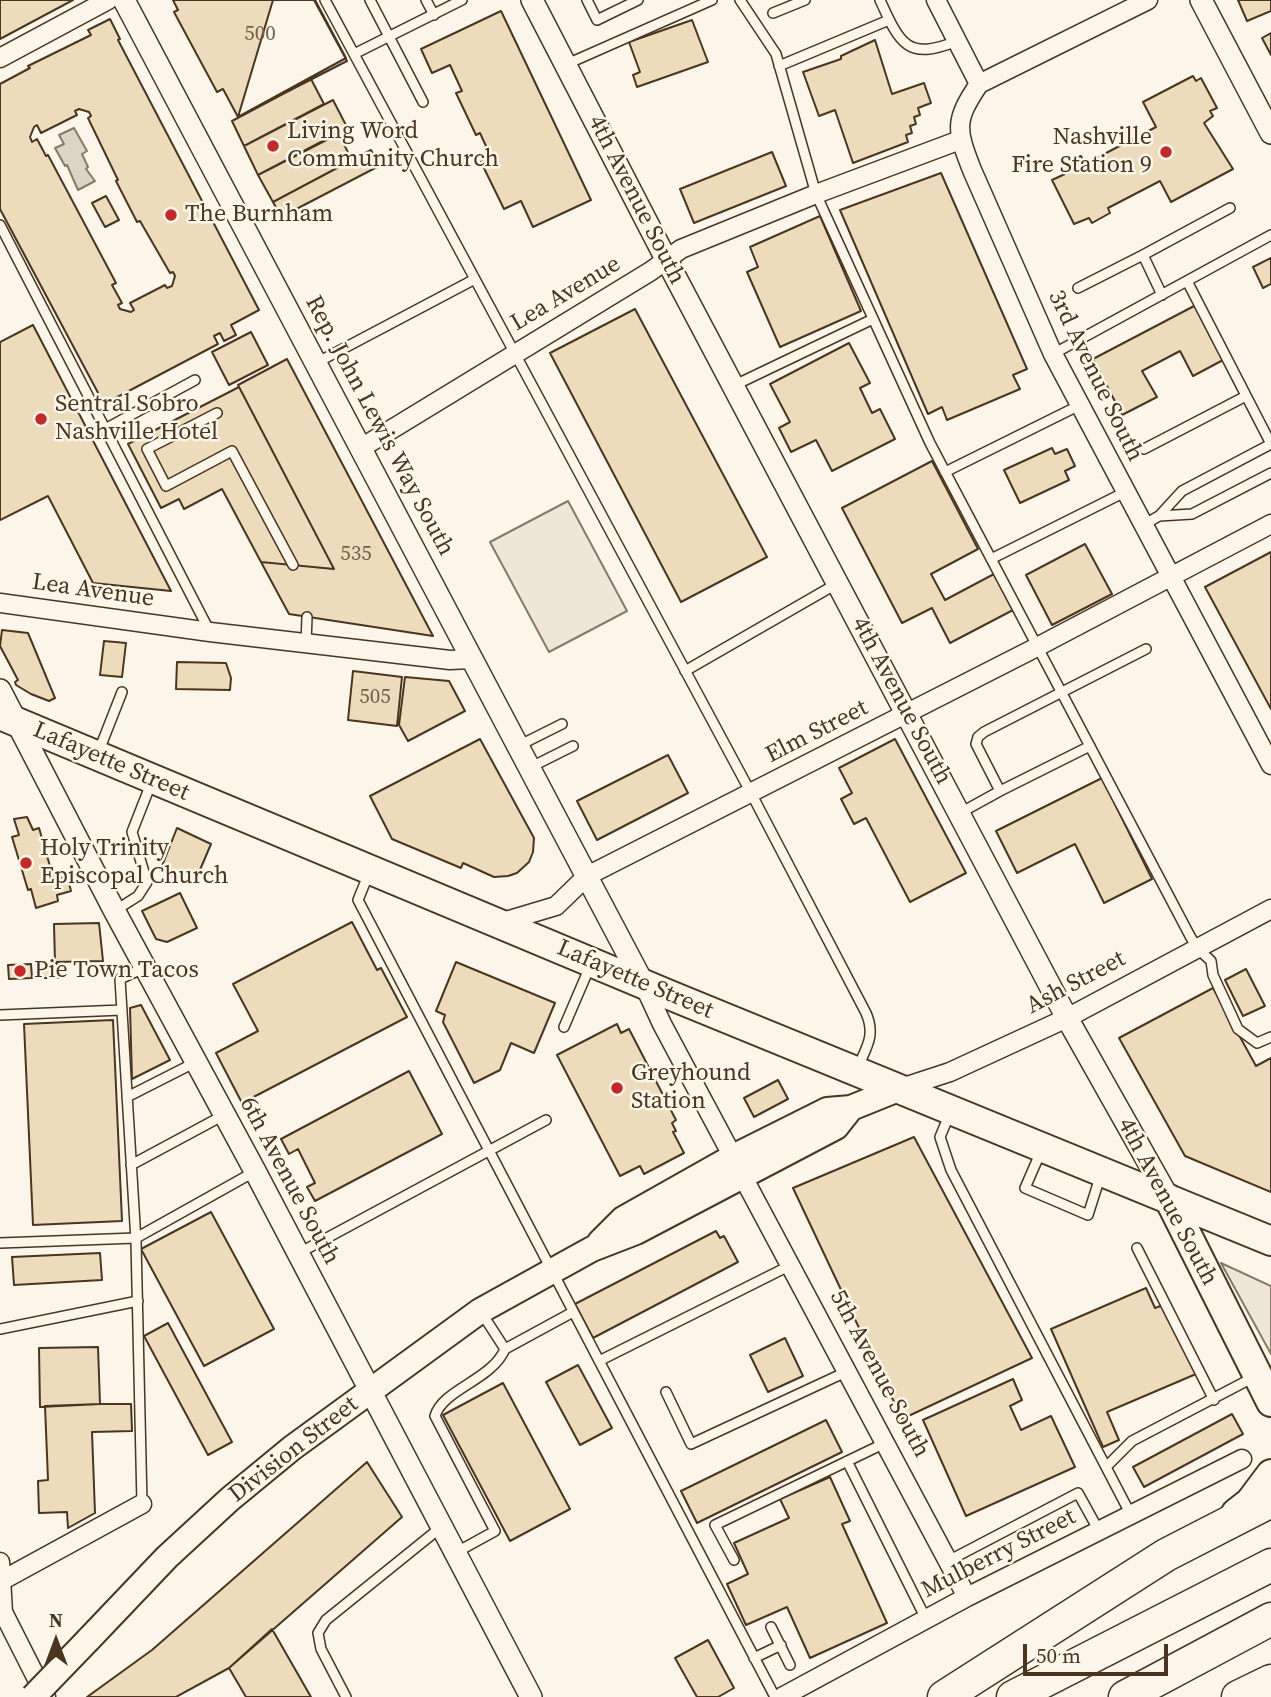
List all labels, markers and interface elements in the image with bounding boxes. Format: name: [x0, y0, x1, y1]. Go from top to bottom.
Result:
house number: 500: [244, 22, 276, 48]
street label: 4th Avenue South: [581, 111, 691, 289]
place label: Living Word Community Church: [287, 118, 499, 174]
place label: Nashville Fire Station 9: [1011, 124, 1152, 180]
marker: Living Word Community Church: [265, 138, 281, 154]
marker: Nashville Fire Station 9: [1158, 144, 1174, 160]
place label: The Burnham: [185, 201, 333, 229]
marker: The Burnham: [163, 207, 179, 223]
street label: Lea Avenue: [506, 250, 626, 338]
street label: 3rd Avenue South: [1041, 286, 1149, 466]
street label: Rep. John Lewis Way South: [298, 291, 460, 561]
place label: Sentral Sobro Nashville Hotel: [55, 391, 218, 447]
marker: Sentral Sobro Nashville Hotel: [33, 411, 49, 427]
house number: 535: [340, 542, 372, 568]
street label: Lea Avenue: [30, 568, 156, 614]
street label: 4th Avenue South: [845, 612, 957, 790]
house number: 505: [359, 685, 391, 711]
street label: Elm Street: [761, 694, 873, 770]
street label: Lafayette Street: [29, 716, 193, 808]
place label: Holy Trinity Episcopal Church: [40, 835, 228, 891]
marker: Holy Trinity Episcopal Church: [18, 855, 34, 871]
street label: Lafayette Street: [553, 934, 717, 1026]
street label: Ash Street: [1021, 945, 1131, 1021]
place label: Pie Town Tacos: [34, 957, 199, 985]
marker: Pie Town Tacos: [12, 963, 28, 979]
place label: Greyhound Station: [631, 1060, 751, 1116]
marker: Greyhound Station: [609, 1080, 625, 1096]
street label: 6th Avenue South: [233, 1092, 345, 1270]
street label: 4th Avenue South: [1111, 1113, 1223, 1291]
street label: 5th Avenue South: [823, 1285, 935, 1463]
street label: Division Street: [224, 1391, 364, 1509]
street label: Mulberry Street: [917, 1503, 1081, 1605]
north arrow: [21, 1606, 91, 1676]
text: N: [49, 1607, 63, 1633]
scale bar: [1026, 1630, 1171, 1674]
text: 50 m: [1036, 1641, 1081, 1670]

